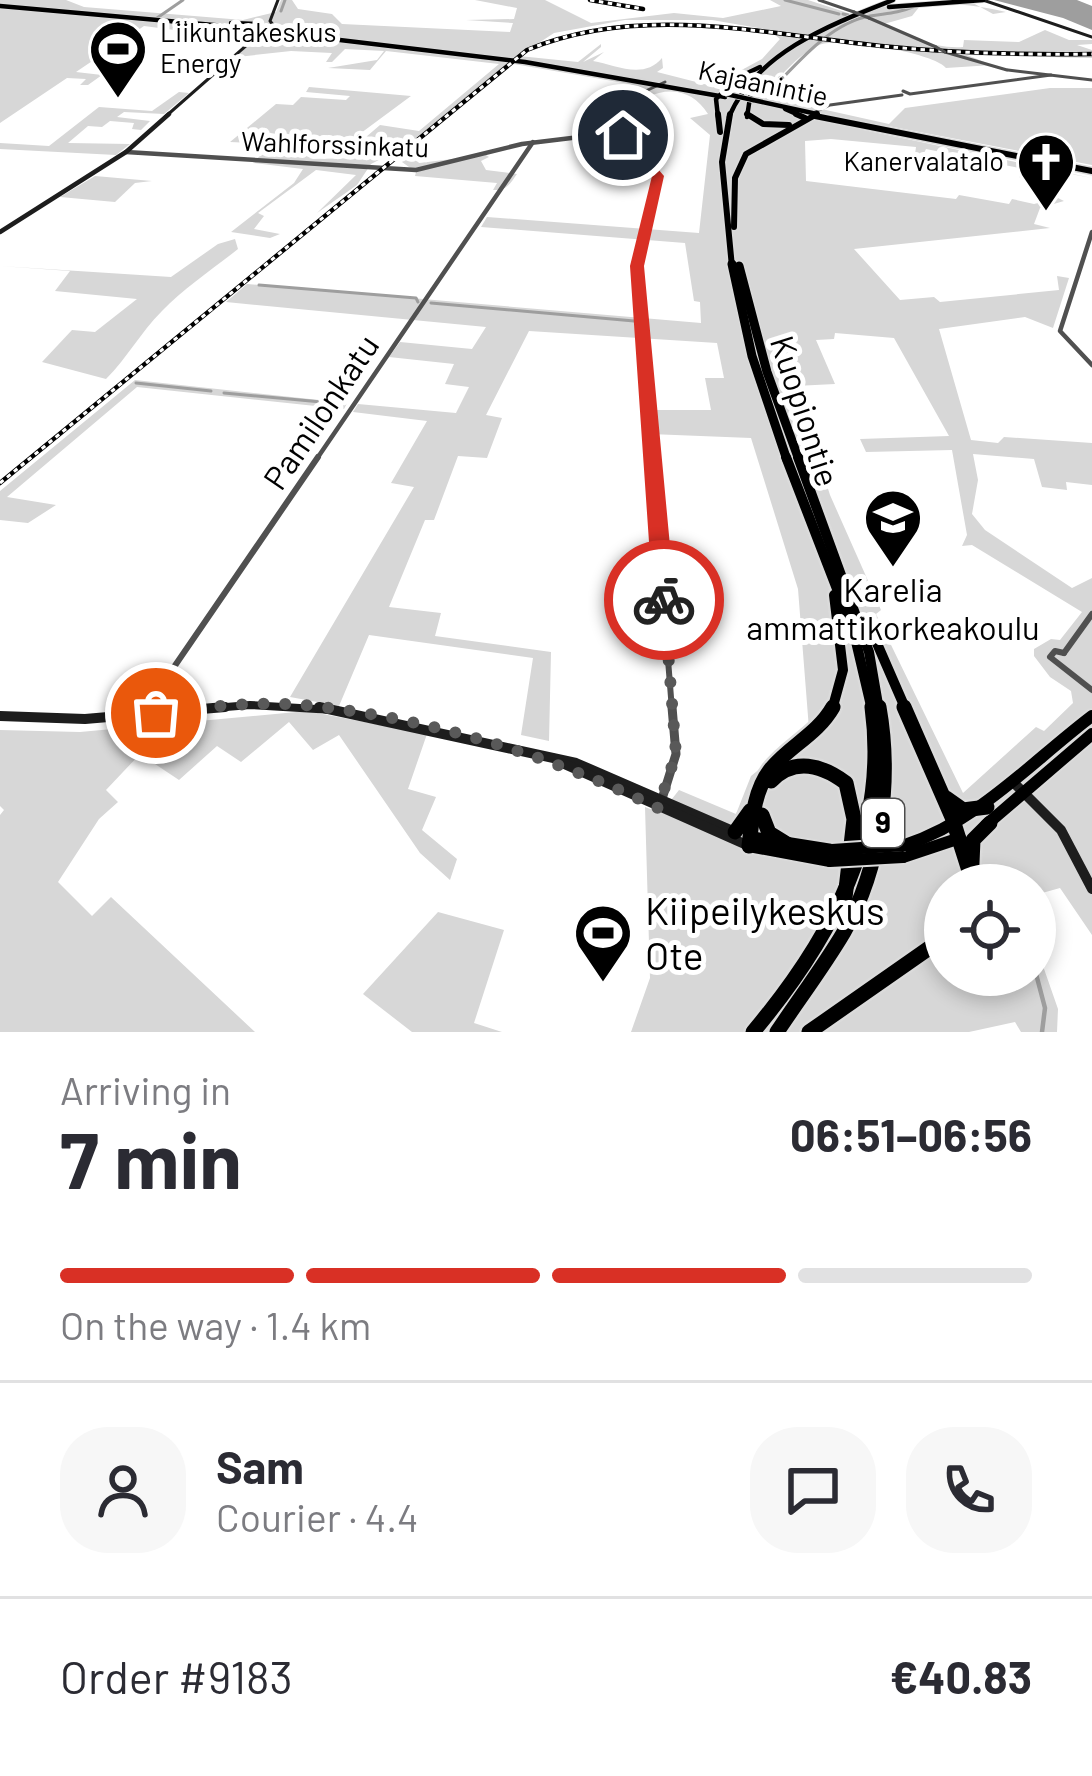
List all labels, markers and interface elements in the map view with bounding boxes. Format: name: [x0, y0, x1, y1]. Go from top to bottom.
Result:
place label: Liikuntakeskus Energy: [160, 15, 336, 78]
sports icon: Liikuntakeskus Energy: [87, 18, 149, 100]
street label: Kajaanintie: [696, 53, 831, 111]
pin: [572, 84, 674, 186]
icon: home: [590, 102, 656, 168]
street label: Wahlforssinkatu: [241, 124, 430, 162]
church icon: Kanervalatalo: [1015, 131, 1077, 213]
place label: Kanervalatalo: [844, 144, 1004, 176]
street label: Pamilonkatu: [254, 326, 387, 496]
street label: Kuopiontie: [763, 330, 849, 491]
school or university icon: Karelia ammattikorkeakoulu: [862, 487, 924, 569]
courier: [604, 540, 724, 660]
icon: bike: [631, 567, 697, 633]
place label: Karelia ammattikorkeakoulu: [746, 569, 1040, 647]
pin: [105, 662, 207, 764]
icon: bag: [123, 680, 189, 746]
road number: 9: [862, 799, 904, 847]
map controls: [924, 864, 1056, 996]
button: locate: [924, 864, 1056, 996]
place label: Kiipeilykeskus Ote: [645, 886, 885, 978]
sports icon: Kiipeilykeskus Ote: [572, 902, 634, 984]
text: Arriving in: [60, 1066, 231, 1113]
text: 06:51–06:56: [790, 1107, 1032, 1161]
text: 7 min: [60, 1111, 242, 1205]
text: On the way · 1.4 km: [60, 1301, 371, 1348]
button: person: [60, 1427, 186, 1553]
button: chat: [750, 1427, 876, 1553]
button: phone: [906, 1427, 1032, 1553]
text: Sam: [216, 1439, 304, 1493]
text: Courier · 4.4: [216, 1493, 419, 1540]
text: Order #9183: [60, 1649, 293, 1703]
text: €40.83: [890, 1649, 1032, 1703]

